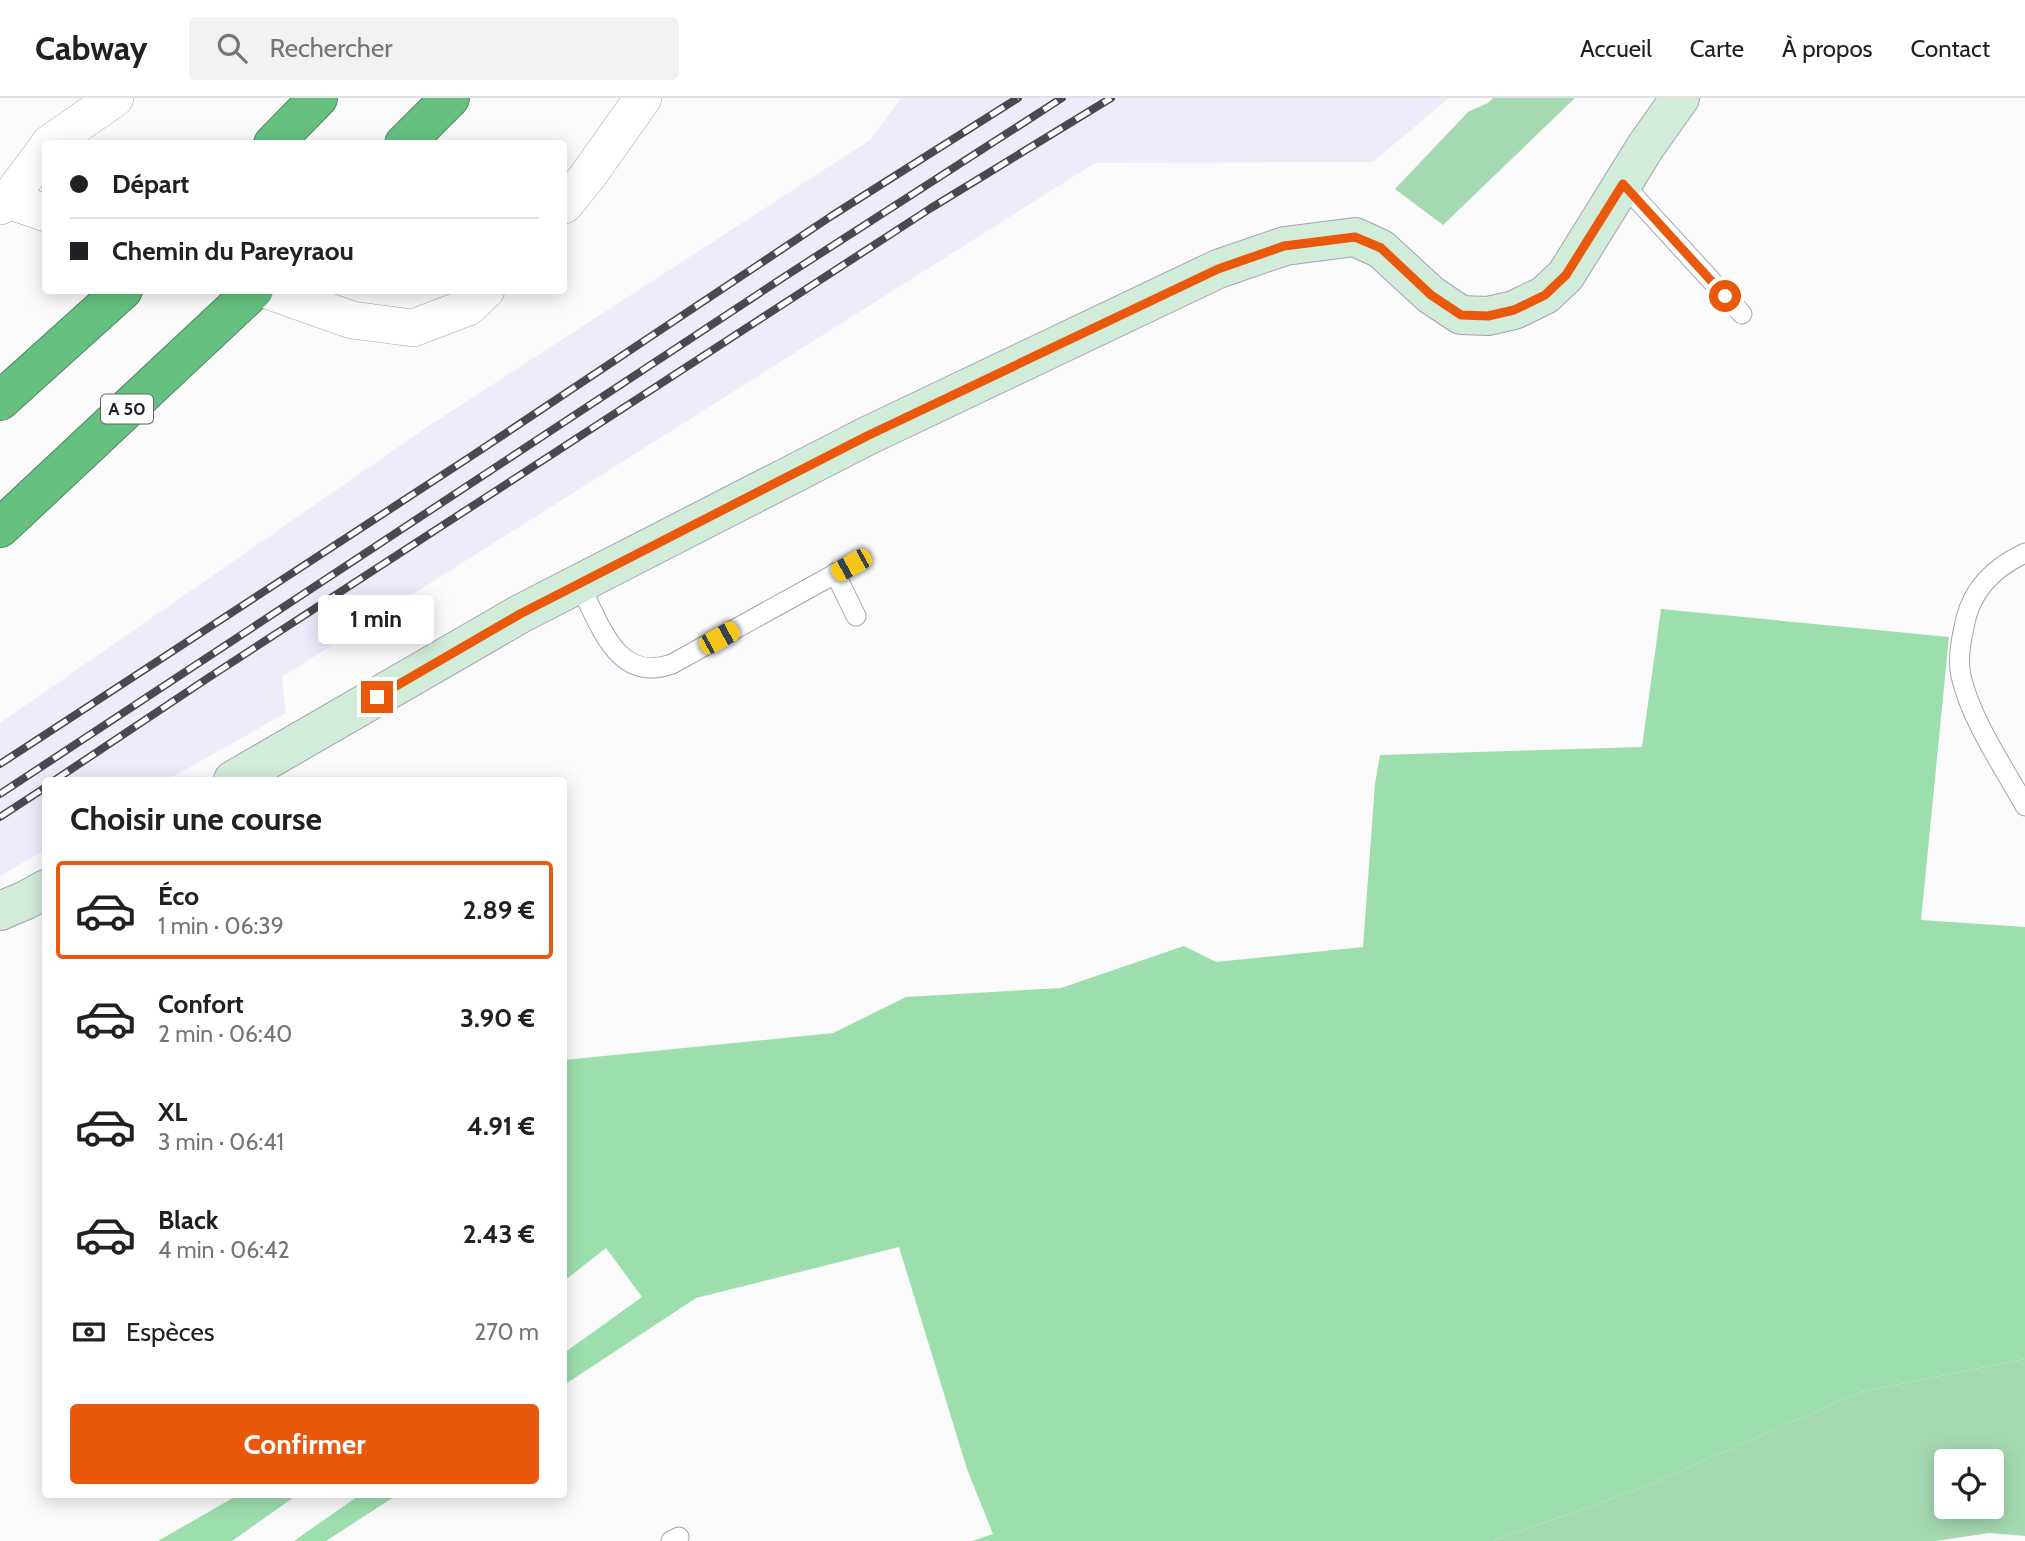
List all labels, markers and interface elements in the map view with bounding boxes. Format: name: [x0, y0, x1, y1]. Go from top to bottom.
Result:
search box: [189, 17, 679, 80]
text: Cabway: [35, 28, 147, 68]
icon: search: [213, 29, 251, 67]
text: Rechercher: [269, 32, 392, 64]
text: Accueil: [1580, 34, 1652, 63]
text: Carte: [1690, 34, 1744, 63]
text: À propos: [1782, 34, 1873, 63]
text: Contact: [1911, 34, 1990, 63]
text: Départ: [112, 168, 189, 200]
text: Chemin du Pareyraou: [112, 235, 354, 267]
route start: [1709, 280, 1741, 312]
road number: A 50: [101, 394, 153, 424]
car: [828, 546, 875, 584]
callout: 1 min: [319, 596, 435, 644]
text: 1 min: [350, 605, 402, 633]
car: [696, 619, 743, 657]
route end: [361, 681, 393, 713]
text: Choisir une course: [70, 799, 322, 838]
icon: car: [74, 879, 137, 942]
text: Éco: [158, 880, 199, 912]
text: 2.89 €: [463, 894, 535, 926]
text: 1 min · 06:39: [158, 912, 284, 940]
icon: car: [74, 987, 137, 1050]
text: Confort: [158, 988, 244, 1020]
text: 3.90 €: [460, 1002, 535, 1034]
text: 2 min · 06:40: [158, 1020, 292, 1048]
icon: car: [74, 1095, 137, 1158]
text: XL: [158, 1096, 187, 1128]
text: 4.91 €: [467, 1110, 535, 1142]
text: 3 min · 06:41: [158, 1128, 284, 1156]
icon: car: [74, 1203, 137, 1266]
text: Black: [158, 1204, 218, 1236]
text: 2.43 €: [463, 1218, 535, 1250]
text: 4 min · 06:42: [158, 1236, 289, 1264]
icon: cash: [70, 1313, 108, 1351]
text: Espèces: [126, 1316, 215, 1348]
text: 270 m: [474, 1318, 539, 1346]
button: Confirmer: [70, 1404, 539, 1484]
map controls: [1934, 1449, 2004, 1519]
button: locate: [1934, 1449, 2004, 1519]

